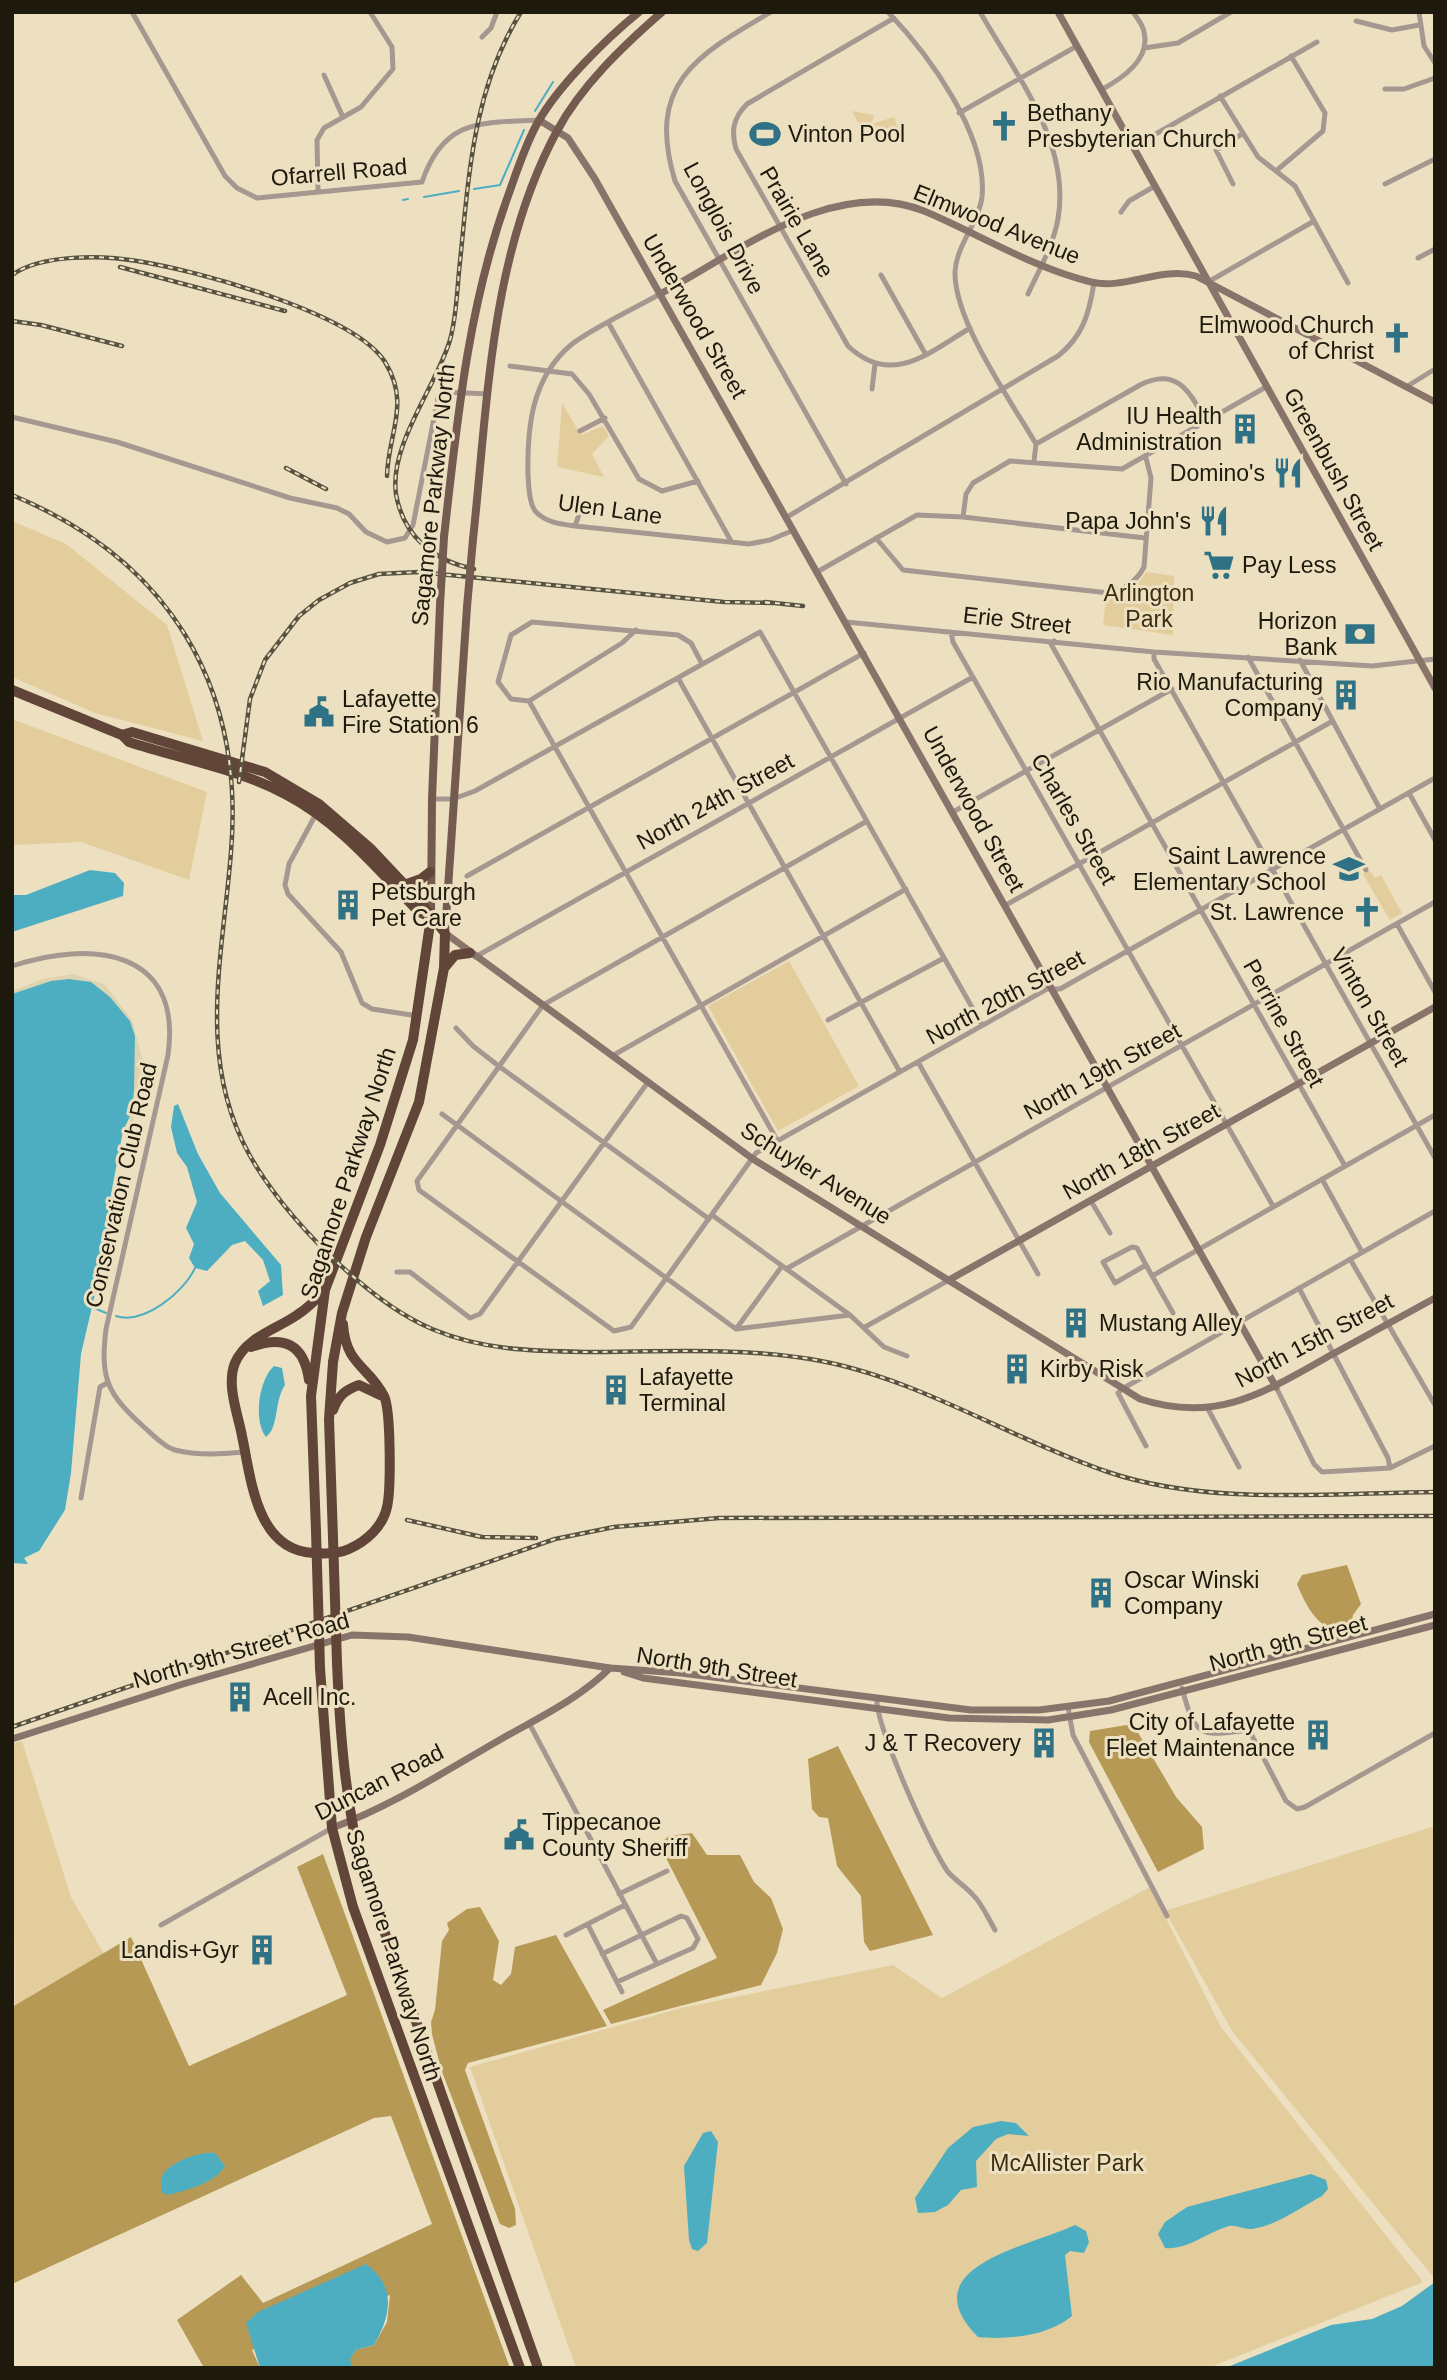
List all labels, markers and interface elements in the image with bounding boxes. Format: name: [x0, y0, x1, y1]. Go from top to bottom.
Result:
place label: Bethany Presbyterian Church: [1027, 100, 1237, 152]
church icon: Bethany Presbyterian Church: [987, 109, 1021, 143]
sports icon: Vinton Pool: [748, 117, 782, 151]
place label: Vinton Pool: [788, 121, 905, 147]
street label: Ofarrell Road: [270, 153, 408, 191]
street label: Longlois Drive: [678, 158, 770, 298]
street label: Prairie Lane: [755, 162, 839, 282]
street label: Elmwood Avenue: [910, 179, 1084, 269]
street label: Underwood Street: [637, 229, 753, 403]
place label: Elmwood Church of Christ: [1199, 312, 1375, 364]
church icon: Elmwood Church of Christ: [1380, 321, 1414, 355]
street label: Sagamore Parkway North: [406, 363, 460, 627]
street label: Greenbush Street: [1279, 383, 1390, 555]
place label: IU Health Administration: [1076, 403, 1222, 455]
building icon: IU Health Administration: [1228, 412, 1262, 446]
restaurant icon: Domino's: [1271, 456, 1305, 490]
place label: Domino's: [1170, 460, 1265, 486]
street label: Ulen Lane: [556, 489, 664, 529]
restaurant icon: Papa John's: [1197, 504, 1231, 538]
place label: Papa John's: [1065, 508, 1191, 534]
supermarket icon: Pay Less: [1202, 548, 1236, 582]
place label: Pay Less: [1242, 552, 1337, 578]
park label: Arlington Park: [1104, 580, 1194, 632]
street label: Erie Street: [962, 601, 1073, 639]
place label: Horizon Bank: [1258, 608, 1337, 660]
bank icon: Horizon Bank: [1343, 617, 1377, 651]
place label: Rio Manufacturing Company: [1136, 669, 1323, 721]
building icon: Rio Manufacturing Company: [1329, 678, 1363, 712]
place label: Lafayette Fire Station 6: [342, 686, 479, 738]
public building icon: Lafayette Fire Station 6: [302, 695, 336, 729]
street label: Underwood Street: [918, 722, 1031, 897]
street label: North 24th Street: [632, 747, 798, 855]
street label: Charles Street: [1026, 749, 1122, 890]
place label: Saint Lawrence Elementary School: [1133, 843, 1326, 895]
school or university icon: Saint Lawrence Elementary School: [1332, 852, 1366, 886]
place label: Petsburgh Pet Care: [371, 879, 476, 931]
building icon: Petsburgh Pet Care: [331, 888, 365, 922]
church icon: St. Lawrence: [1350, 895, 1384, 929]
place label: St. Lawrence: [1210, 899, 1344, 925]
street label: Vinton Street: [1326, 943, 1415, 1071]
street label: North 20th Street: [922, 944, 1089, 1050]
street label: Perrine Street: [1238, 955, 1330, 1092]
street label: North 19th Street: [1019, 1017, 1185, 1125]
street label: Sagamore Parkway North: [295, 1044, 401, 1302]
street label: Conservation Club Road: [80, 1060, 162, 1310]
street label: North 18th Street: [1058, 1097, 1224, 1205]
street label: Schuyler Avenue: [736, 1116, 896, 1230]
street label: North 15th Street: [1231, 1287, 1398, 1393]
building icon: Mustang Alley: [1059, 1306, 1093, 1340]
place label: Mustang Alley: [1099, 1310, 1243, 1336]
building icon: Kirby Risk: [1000, 1352, 1034, 1386]
place label: Kirby Risk: [1040, 1356, 1144, 1382]
place label: Lafayette Terminal: [639, 1364, 734, 1416]
building icon: Lafayette Terminal: [599, 1373, 633, 1407]
place label: Oscar Winski Company: [1124, 1567, 1259, 1619]
building icon: Oscar Winski Company: [1084, 1576, 1118, 1610]
street label: North 9th Street Road: [130, 1607, 352, 1693]
street label: North 9th Street: [1206, 1609, 1370, 1677]
street label: North 9th Street: [635, 1641, 800, 1693]
building icon: Acell Inc.: [223, 1680, 257, 1714]
place label: Acell Inc.: [263, 1684, 356, 1710]
place label: City of Lafayette Fleet Maintenance: [1106, 1709, 1295, 1761]
building icon: City of Lafayette Fleet Maintenance: [1301, 1718, 1335, 1752]
building icon: J & T Recovery: [1027, 1726, 1061, 1760]
place label: J & T Recovery: [865, 1730, 1021, 1756]
street label: Duncan Road: [310, 1738, 448, 1826]
place label: Tippecanoe County Sheriff: [542, 1809, 688, 1861]
public building icon: Tippecanoe County Sheriff: [502, 1818, 536, 1852]
street label: Sagamore Parkway North: [341, 1826, 447, 2084]
building icon: Landis+Gyr: [245, 1933, 279, 1967]
place label: Landis+Gyr: [121, 1937, 239, 1963]
park label: McAllister Park: [990, 2150, 1144, 2176]

